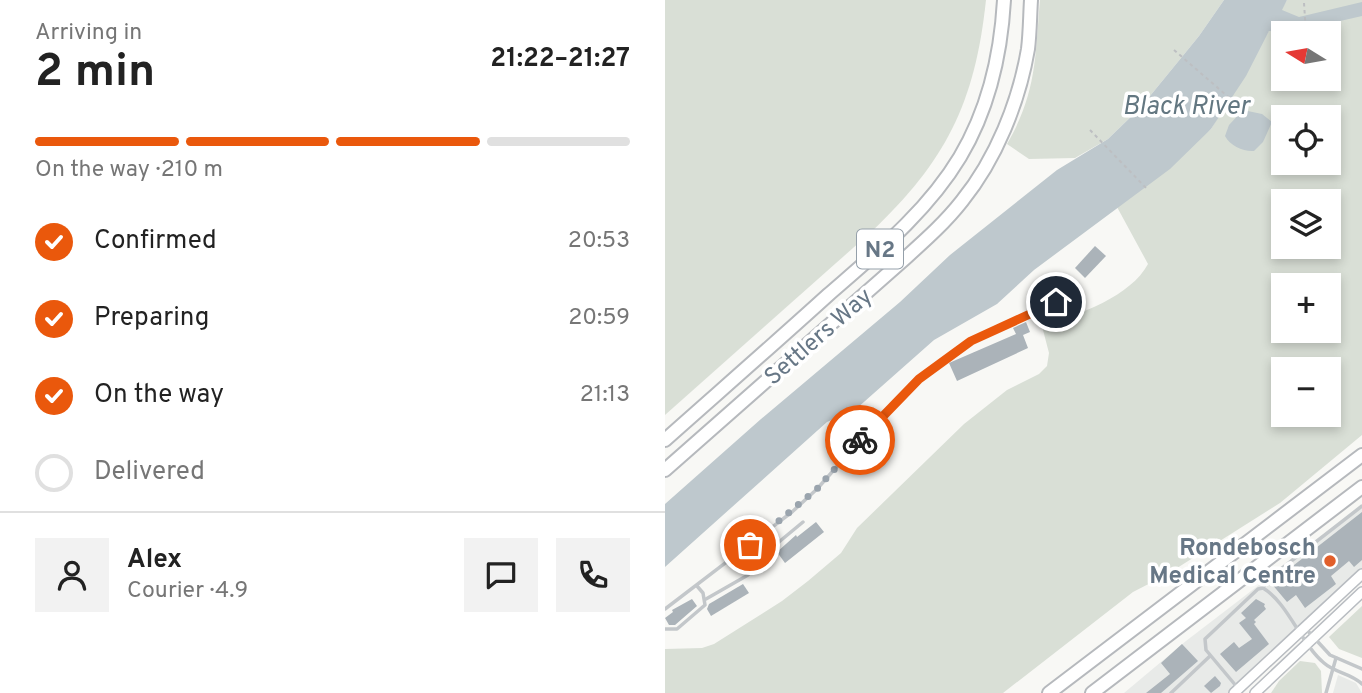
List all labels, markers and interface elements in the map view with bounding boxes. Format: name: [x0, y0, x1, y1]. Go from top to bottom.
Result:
text: Arriving in: [35, 19, 142, 48]
north arrow: [1271, 21, 1341, 91]
map controls: [1271, 21, 1341, 427]
text: 21:22–21:27: [490, 43, 630, 76]
text: 2 min: [35, 44, 155, 103]
water label: Black River: [1123, 91, 1252, 124]
button: locate: [1271, 105, 1341, 175]
text: On the way · 210 m: [35, 156, 223, 185]
button: layers: [1271, 189, 1341, 259]
icon: check: [35, 223, 73, 261]
text: Confirmed: [94, 225, 217, 258]
text: 20:53: [568, 227, 630, 256]
road number: N2: [857, 230, 903, 268]
pin: [1026, 272, 1086, 332]
button: +: [1271, 273, 1341, 343]
street label: Settlers Way: [759, 282, 880, 393]
icon: home: [1037, 283, 1075, 321]
icon: check: [35, 300, 73, 338]
text: Preparing: [94, 302, 209, 335]
text: 20:59: [568, 304, 630, 333]
button: −: [1271, 357, 1341, 427]
icon: check: [35, 377, 73, 415]
text: On the way: [94, 379, 224, 412]
text: 21:13: [580, 381, 630, 410]
courier: [825, 405, 895, 475]
icon: bike: [841, 421, 879, 459]
text: Delivered: [94, 456, 205, 489]
pin: [720, 515, 780, 575]
icon: bag: [731, 526, 769, 564]
place label: Rondebosch Medical Centre: [1149, 534, 1316, 592]
button: person: [35, 538, 109, 612]
button: chat: [464, 538, 538, 612]
button: phone: [556, 538, 630, 612]
text: Alex: [127, 544, 182, 577]
marker: Rondebosch Medical Centre: [1322, 553, 1338, 569]
text: Courier · 4.9: [127, 577, 248, 606]

